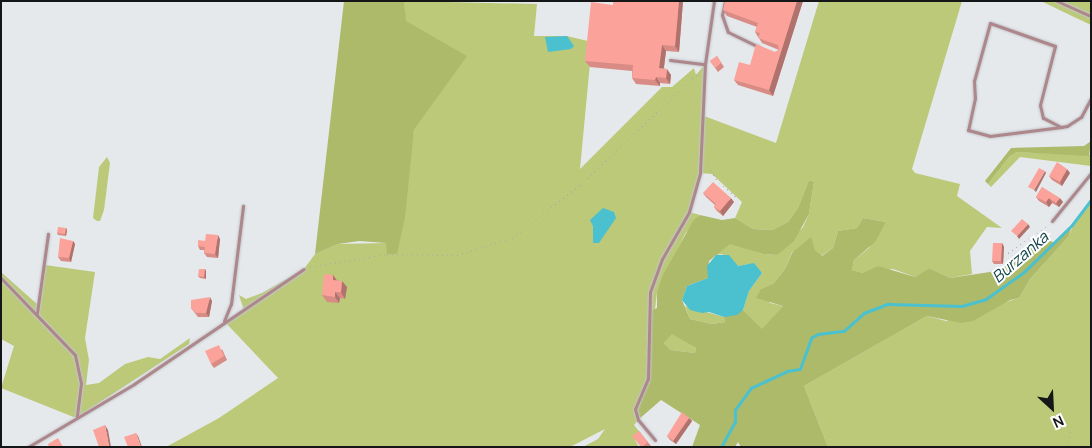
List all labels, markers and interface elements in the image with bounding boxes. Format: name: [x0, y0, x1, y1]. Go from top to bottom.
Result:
water label: Burzanka: [988, 227, 1052, 287]
north arrow: [1027, 383, 1077, 433]
text: N: [1050, 411, 1067, 433]

